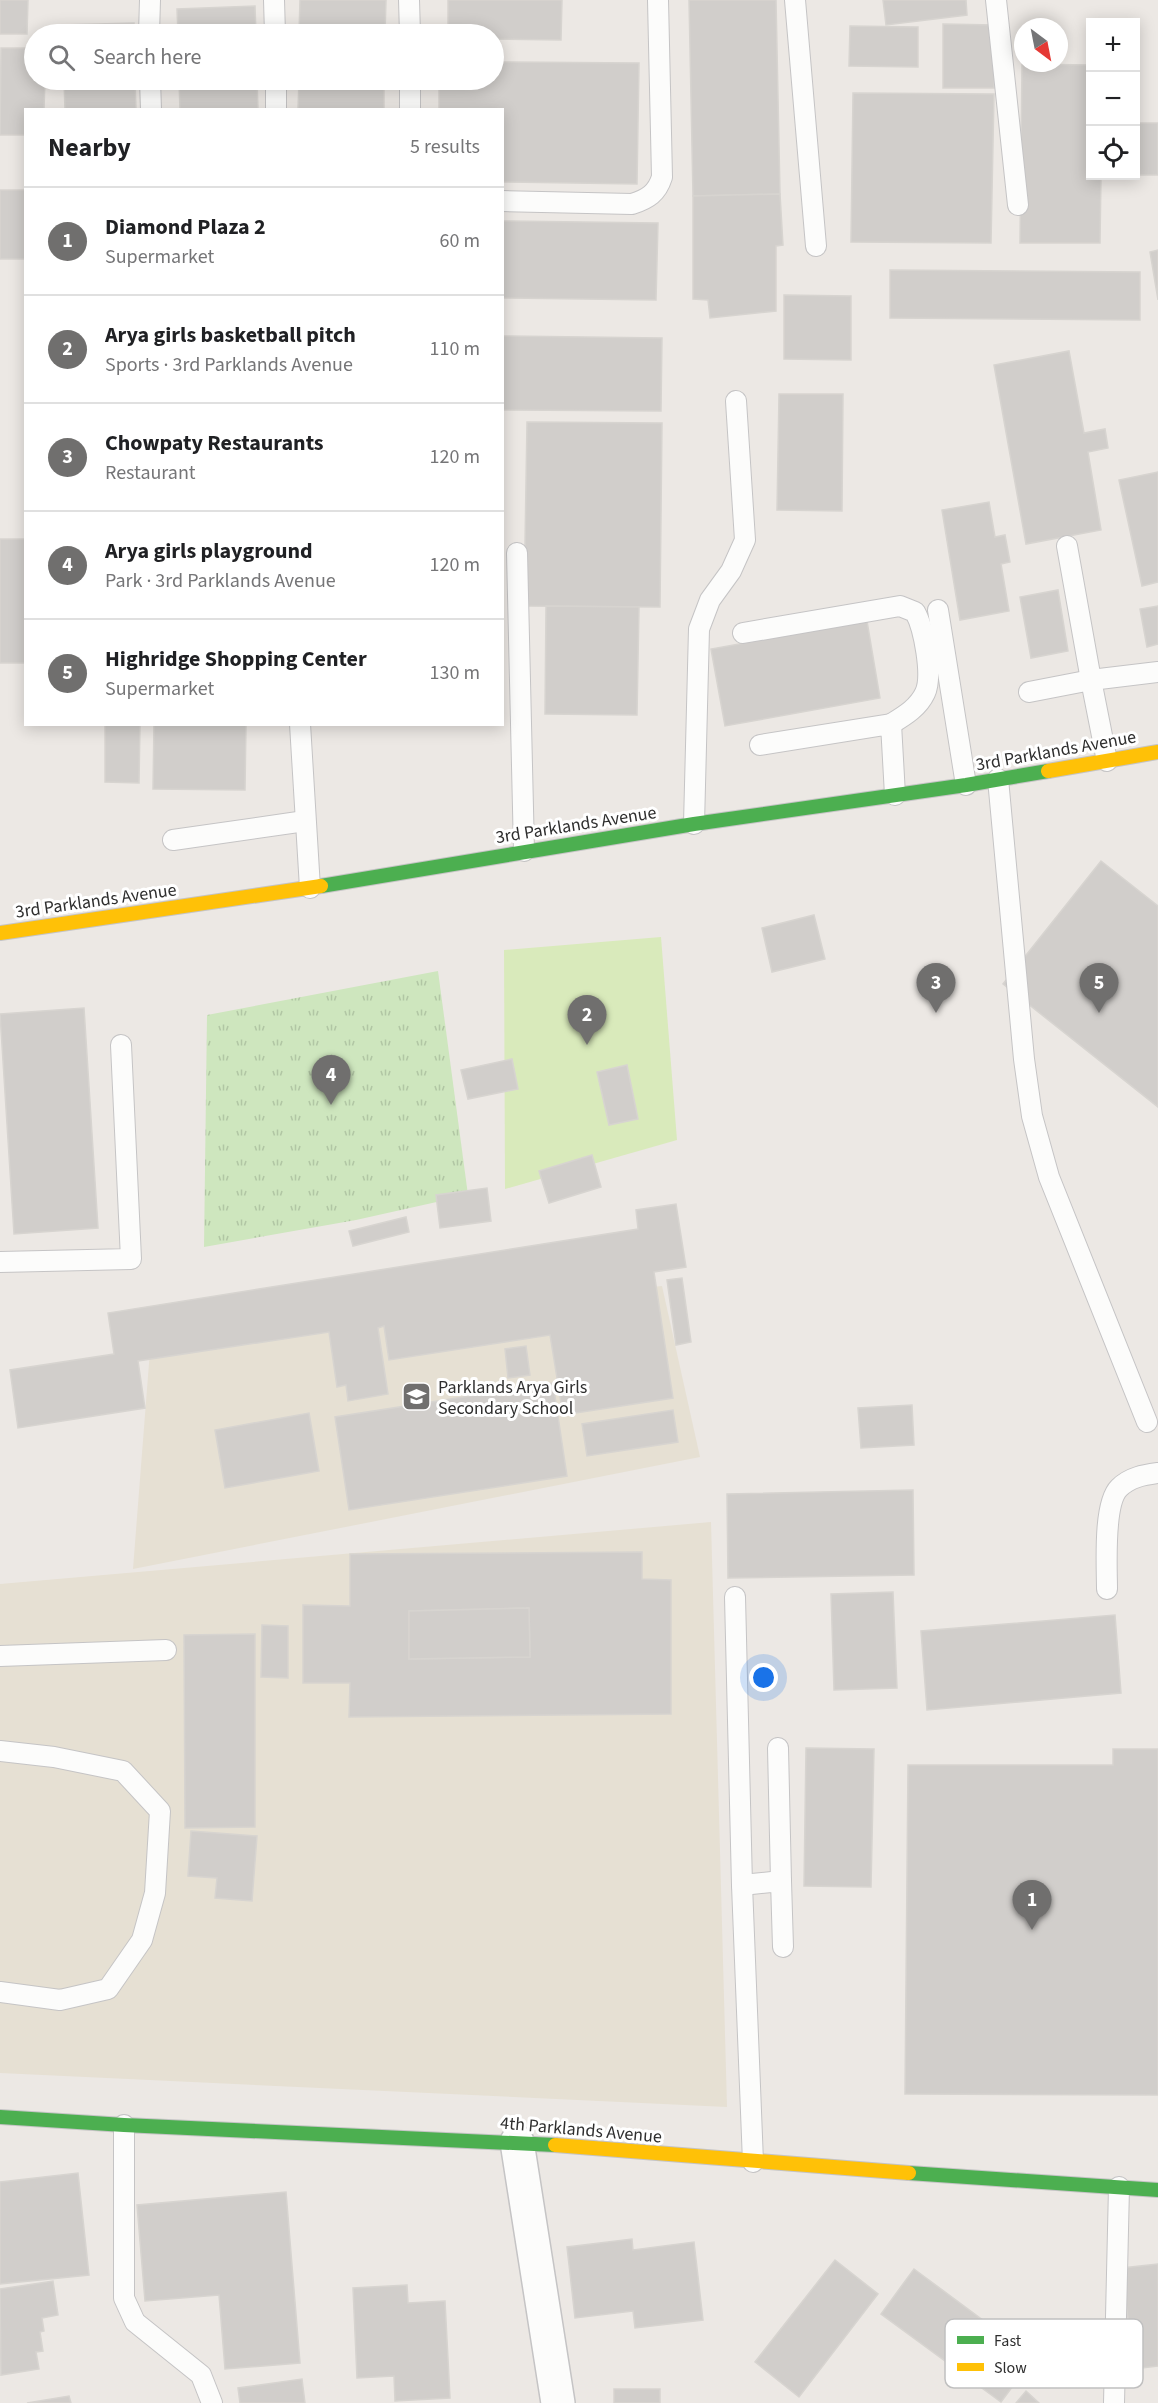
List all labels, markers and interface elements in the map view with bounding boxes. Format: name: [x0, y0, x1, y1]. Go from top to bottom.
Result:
north arrow: [1014, 18, 1068, 72]
map controls: [1086, 18, 1140, 180]
button: +: [1086, 18, 1140, 72]
search box: [24, 24, 504, 90]
icon: search: [45, 41, 78, 74]
text: Search here: [93, 41, 201, 73]
button: −: [1086, 72, 1140, 126]
button: locate: [1086, 126, 1140, 180]
text: Nearby: [48, 129, 131, 166]
text: 5 results: [410, 133, 480, 161]
text: Diamond Plaza 2: [105, 211, 266, 243]
text: 1: [62, 227, 73, 255]
text: 60 m: [440, 227, 480, 255]
text: Supermarket: [105, 243, 214, 271]
text: Arya girls basketball pitch: [105, 319, 356, 351]
text: 2: [62, 335, 73, 363]
text: 110 m: [430, 335, 480, 363]
text: Sports · 3rd Parklands Avenue: [105, 351, 353, 379]
text: Chowpaty Restaurants: [105, 427, 324, 459]
text: 3: [62, 443, 73, 471]
text: 120 m: [430, 443, 480, 471]
text: Restaurant: [105, 459, 196, 487]
text: Arya girls playground: [105, 535, 313, 567]
text: 4: [62, 551, 73, 579]
text: 120 m: [430, 551, 480, 579]
text: Park · 3rd Parklands Avenue: [105, 567, 336, 595]
text: Highridge Shopping Center: [105, 643, 367, 675]
text: 5: [62, 659, 73, 687]
text: 130 m: [430, 659, 480, 687]
text: Supermarket: [105, 675, 214, 703]
street label: 3rd Parklands Avenue: [974, 725, 1138, 777]
street label: 3rd Parklands Avenue: [494, 800, 658, 850]
street label: 3rd Parklands Avenue: [14, 877, 178, 925]
pin: 3: [916, 964, 956, 1013]
pin: 5: [1080, 964, 1118, 1013]
pin: 2: [568, 996, 606, 1045]
pin: 4: [312, 1056, 350, 1105]
place label: Parklands Arya Girls Secondary School: [438, 1375, 587, 1421]
school or university icon: Parklands Arya Girls Secondary School: [401, 1381, 433, 1413]
your location: [749, 1663, 778, 1692]
pin: 1: [1012, 1880, 1052, 1930]
street label: 4th Parklands Avenue: [499, 2110, 663, 2150]
legend: [945, 2319, 1143, 2388]
text: Fast: [994, 2330, 1022, 2352]
text: Slow: [994, 2357, 1027, 2379]

